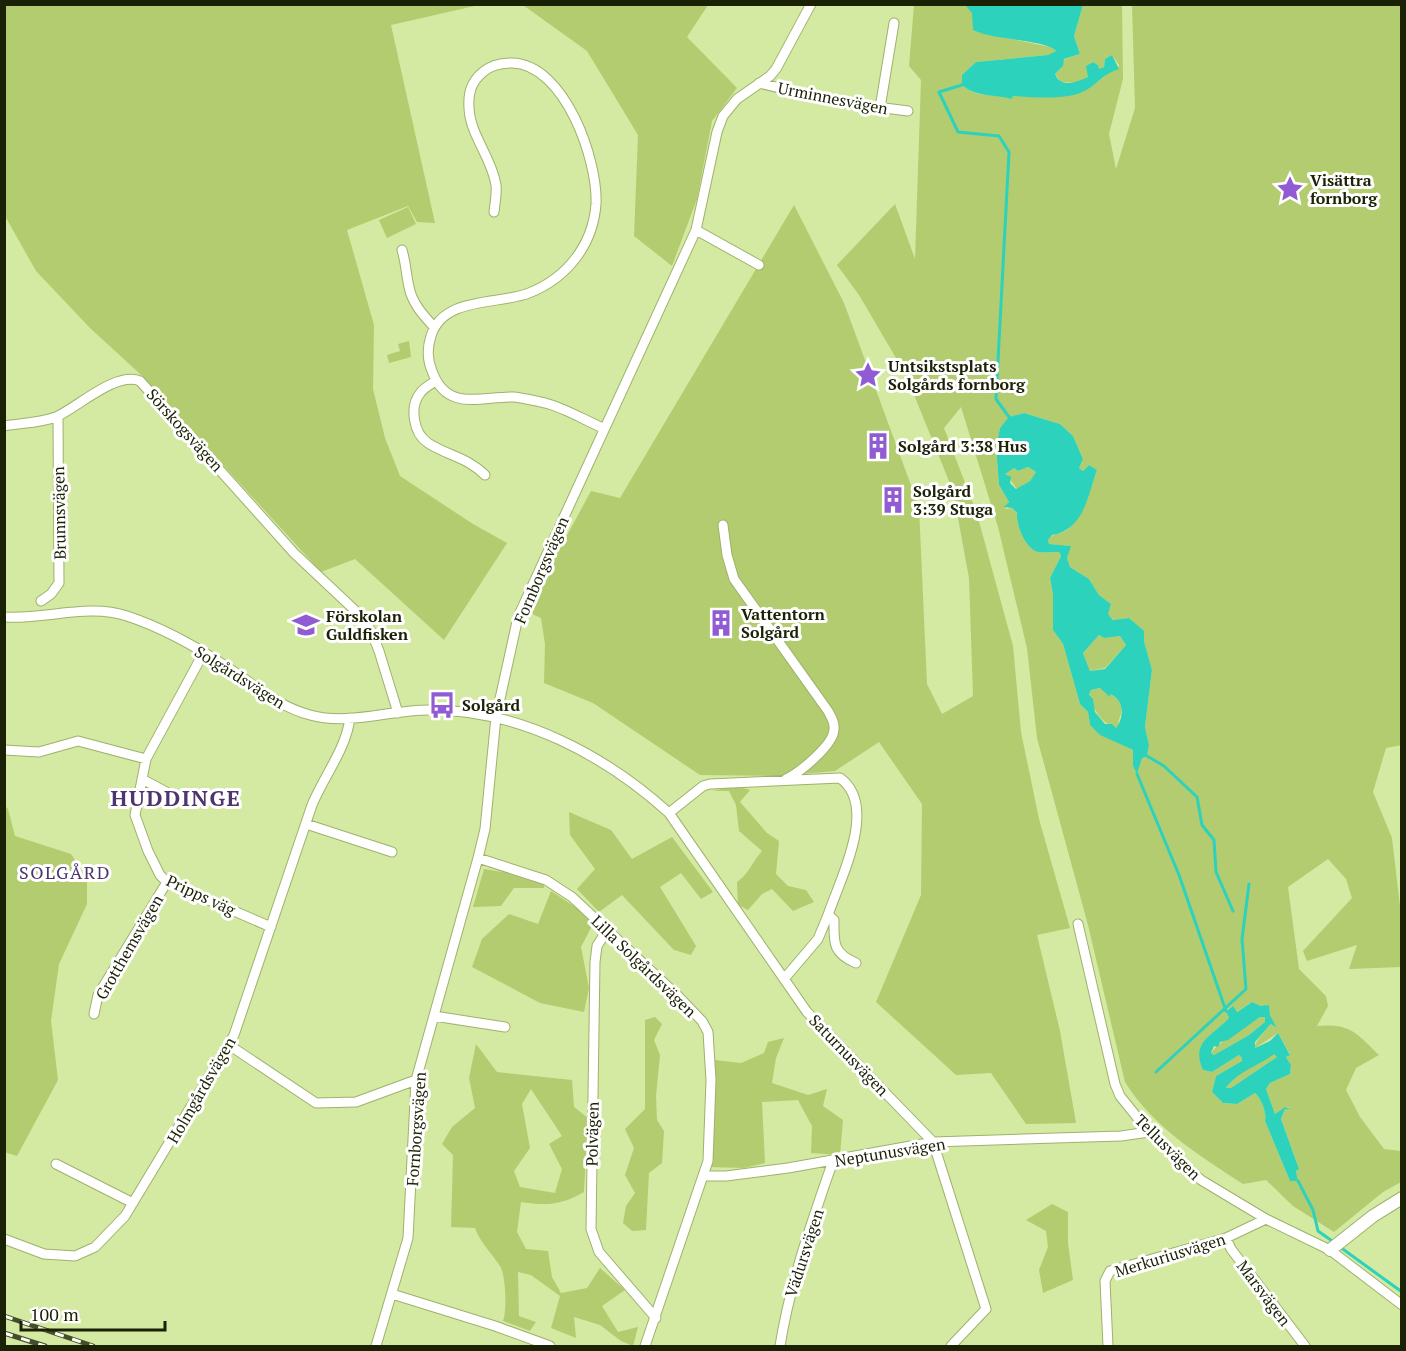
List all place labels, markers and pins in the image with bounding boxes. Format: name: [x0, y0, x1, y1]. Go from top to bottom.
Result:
place label: Visättra fornborg: [1310, 169, 1378, 209]
place icon: Visättra fornborg: [1275, 174, 1305, 204]
place label: Untsikstsplats Solgårds fornborg: [888, 355, 1026, 395]
place icon: Untsikstsplats Solgårds fornborg: [853, 360, 883, 390]
building icon: Solgård 3:38 Hus: [863, 431, 893, 461]
place label: Solgård 3:38 Hus: [898, 435, 1027, 457]
place label: Solgård 3:39 Stuga: [913, 480, 993, 520]
building icon: Solgård 3:39 Stuga: [878, 485, 908, 515]
place label: Vattentorn Solgård: [741, 603, 826, 643]
place label: Förskolan Guldfisken: [326, 605, 409, 645]
building icon: Vattentorn Solgård: [706, 608, 736, 638]
school or university icon: Förskolan Guldfisken: [291, 610, 321, 640]
bus stop icon: Solgård: [427, 690, 457, 720]
place label: Solgård: [462, 694, 521, 716]

